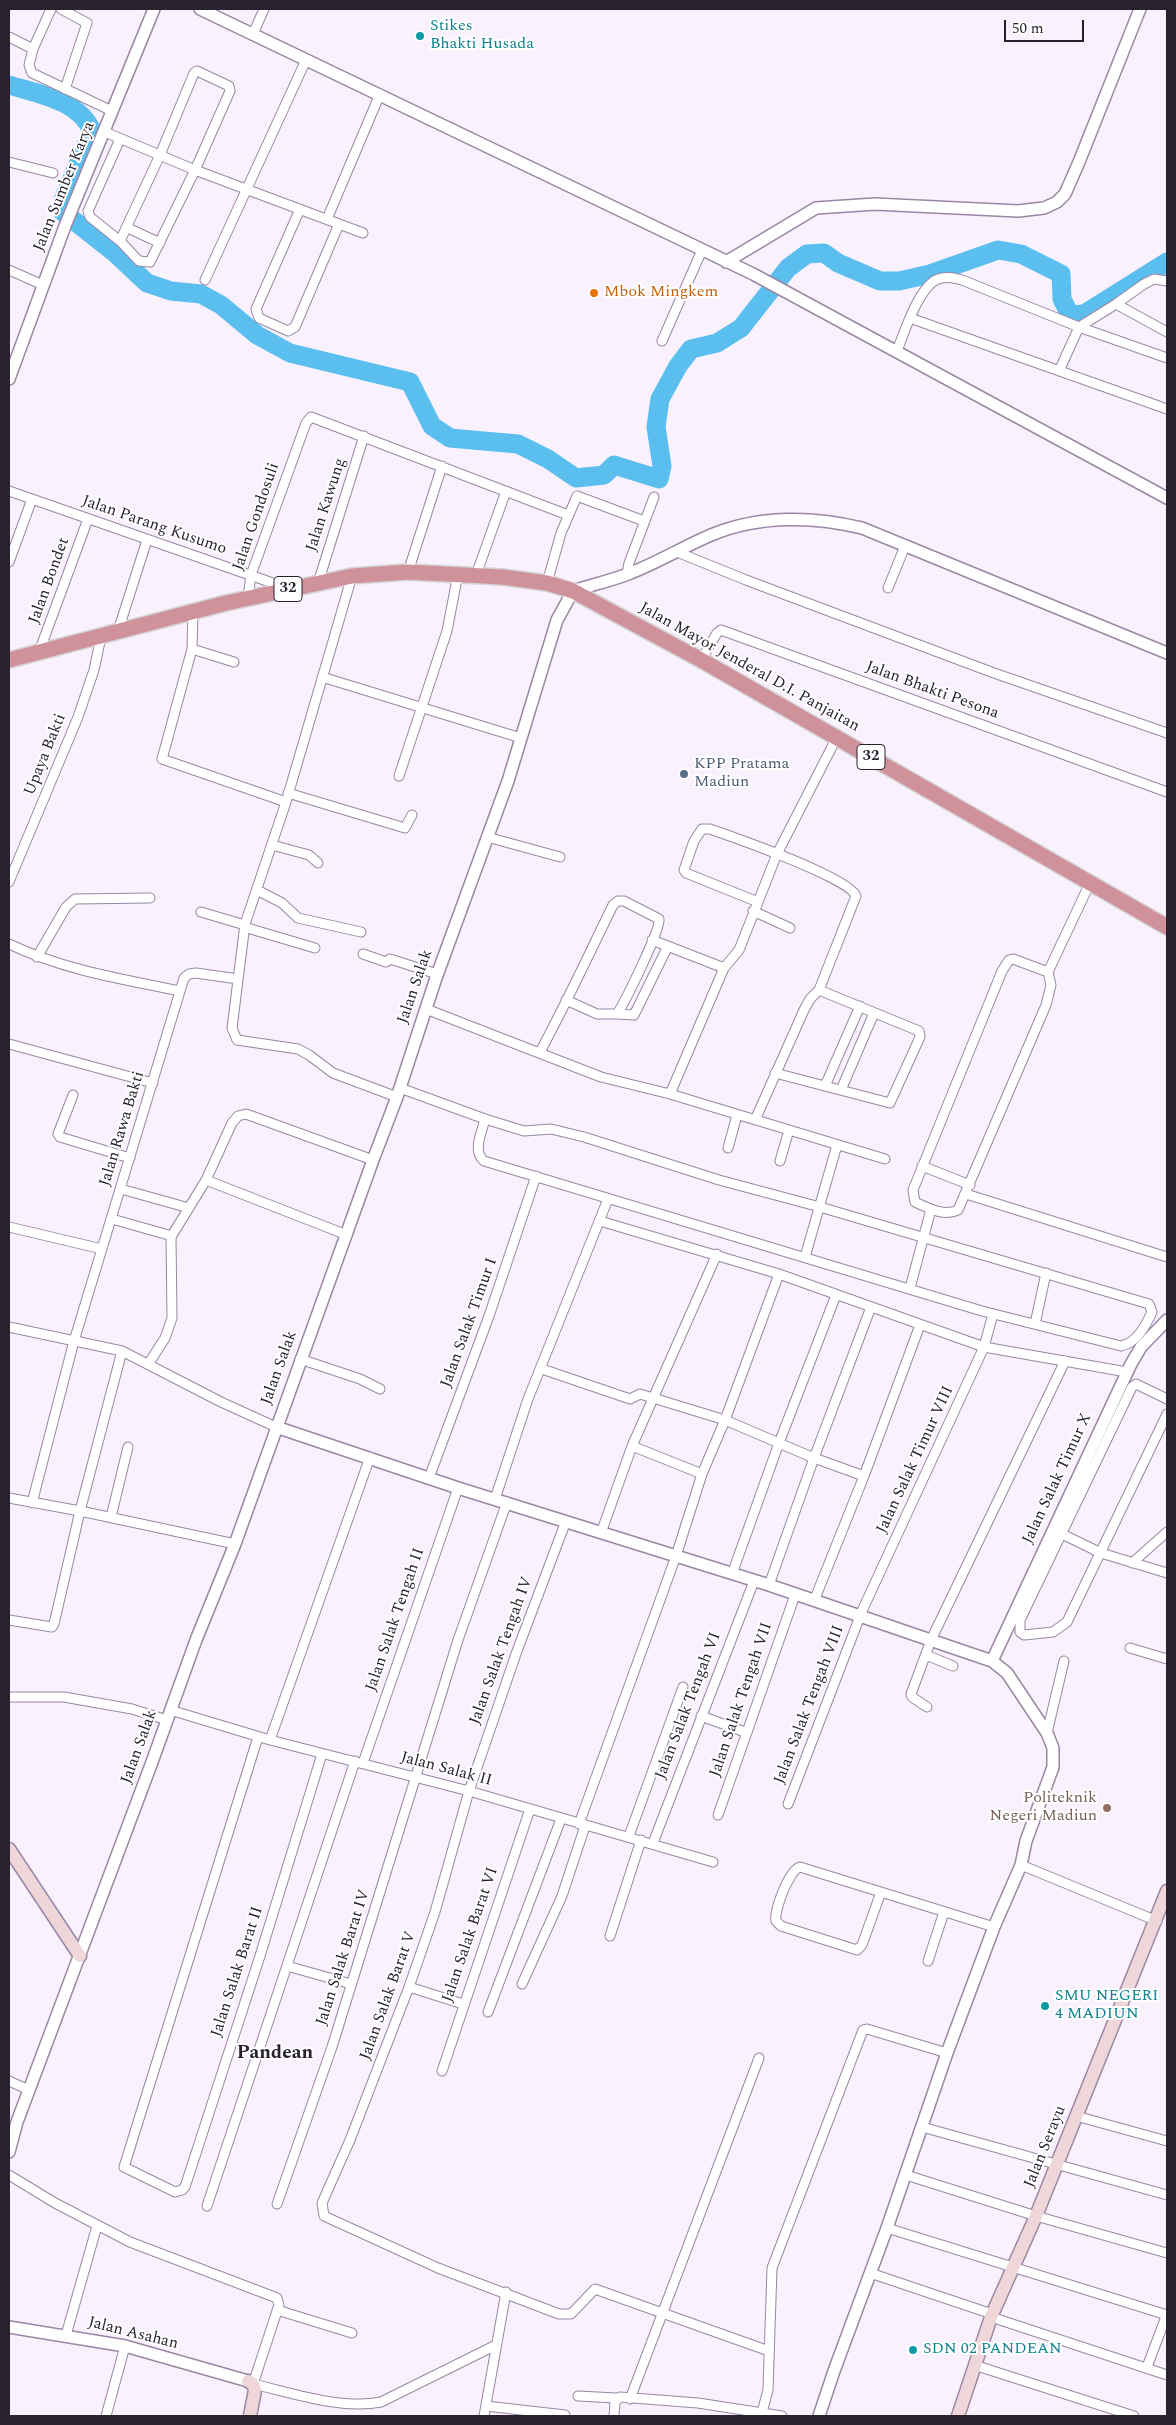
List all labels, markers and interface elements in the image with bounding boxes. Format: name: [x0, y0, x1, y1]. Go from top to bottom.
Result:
scale bar: [1006, 10, 1086, 42]
place label: Stikes Bhakti Husada: [430, 17, 534, 55]
text: 50 m: [1012, 17, 1044, 40]
marker: Stikes Bhakti Husada: [414, 30, 426, 42]
street label: Jalan Sumber Karya: [30, 119, 100, 255]
place label: Mbok Mingkem: [604, 283, 718, 303]
marker: Mbok Mingkem: [588, 287, 600, 299]
street label: Jalan Kawung: [303, 456, 351, 554]
street label: Jalan Gondosuli: [230, 461, 284, 573]
street label: Jalan Parang Kusumo: [79, 492, 229, 560]
street label: Jalan Bondet: [26, 535, 74, 627]
road number: 32: [274, 576, 302, 602]
street label: Jalan Mayor Jenderal D.I. Panjaitan: [635, 599, 863, 737]
street label: Jalan Bhakti Pesona: [863, 658, 1001, 724]
street label: Upaya Bakti: [21, 711, 71, 799]
road number: 32: [857, 744, 885, 770]
place label: KPP Pratama Madiun: [694, 755, 789, 793]
marker: KPP Pratama Madiun: [678, 768, 690, 780]
street label: Jalan Salak: [394, 947, 438, 1027]
street label: Jalan Rawa Bakti: [96, 1069, 150, 1189]
street label: Jalan Salak Timur I: [438, 1256, 502, 1390]
street label: Jalan Salak: [258, 1328, 302, 1408]
street label: Jalan Salak Timur VIII: [873, 1383, 959, 1537]
street label: Jalan Salak Timur X: [1019, 1411, 1097, 1547]
street label: Jalan Salak Tengah II: [362, 1546, 430, 1694]
street label: Jalan Salak Tengah IV: [466, 1574, 538, 1728]
street label: Jalan Salak Tengah VII: [707, 1620, 777, 1780]
street label: Jalan Salak Tengah VIII: [771, 1623, 849, 1787]
street label: Jalan Salak Tengah VI: [652, 1630, 726, 1782]
street label: Jalan Salak: [118, 1707, 162, 1787]
street label: Jalan Salak II: [398, 1749, 494, 1791]
place label: Politeknik Negeri Madiun: [989, 1789, 1097, 1827]
marker: Politeknik Negeri Madiun: [1101, 1802, 1113, 1814]
street label: Jalan Salak Barat VI: [439, 1865, 503, 2005]
street label: Jalan Salak Barat IV: [313, 1888, 375, 2028]
street label: Jalan Salak Barat II: [208, 1904, 268, 2040]
street label: Jalan Salak Barat V: [357, 1929, 421, 2063]
place label: SMU NEGERI 4 MADIUN: [1055, 1987, 1158, 2025]
marker: SMU NEGERI 4 MADIUN: [1039, 2000, 1051, 2012]
district label: Pandean: [237, 2043, 313, 2065]
street label: Jalan Serayu: [1021, 2103, 1071, 2191]
street label: Jalan Asahan: [86, 2314, 180, 2354]
place label: SDN 02 PANDEAN: [923, 2340, 1062, 2360]
marker: SDN 02 PANDEAN: [907, 2344, 919, 2356]

